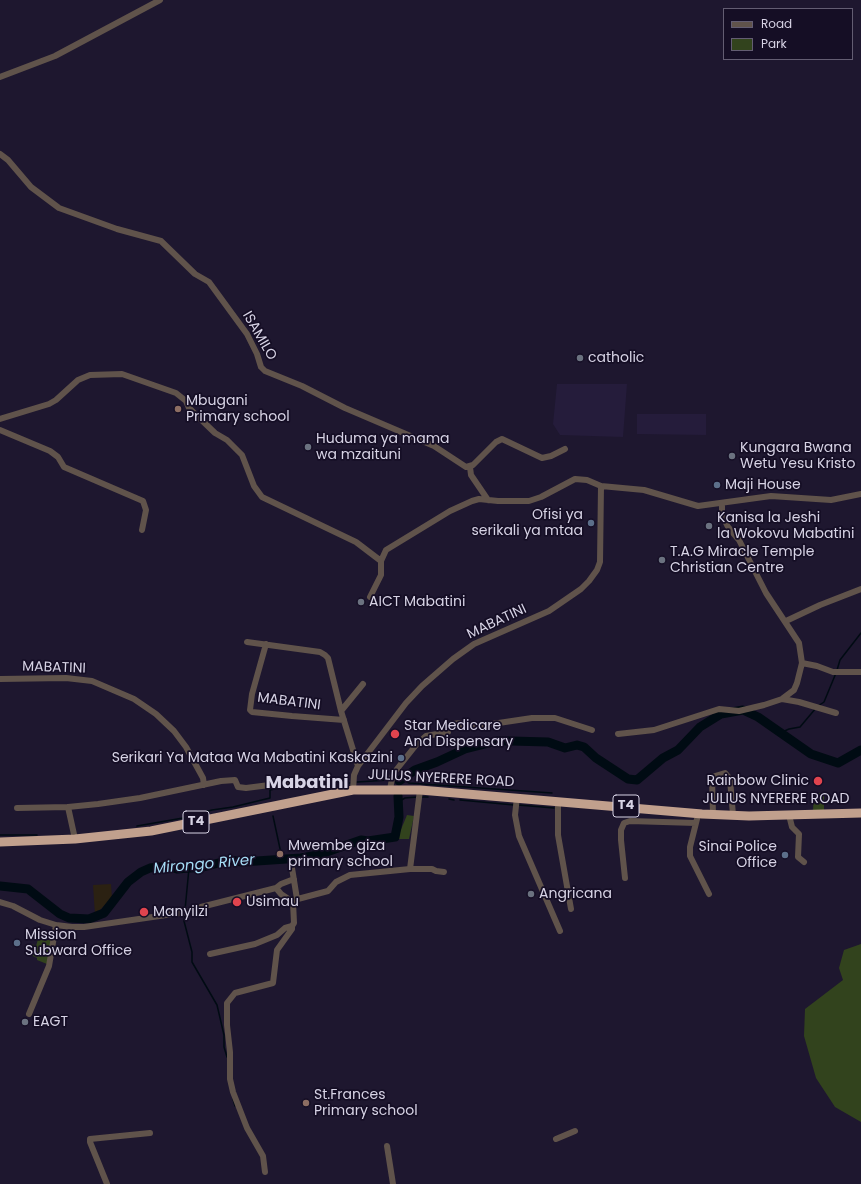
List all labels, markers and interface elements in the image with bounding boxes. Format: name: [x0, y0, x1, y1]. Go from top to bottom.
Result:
legend: [723, 8, 853, 60]
text: Road: [761, 15, 792, 32]
text: Park: [761, 35, 787, 52]
street label: ISAMILO: [238, 309, 280, 363]
place label: catholic: [588, 350, 644, 366]
marker: catholic: [575, 353, 585, 363]
place label: Mbugani Primary school: [186, 393, 290, 426]
marker: Mbugani Primary school: [173, 404, 183, 414]
place label: Huduma ya mama wa mzaituni: [316, 431, 450, 464]
place label: Kungara Bwana Wetu Yesu Kristo: [740, 440, 855, 472]
marker: Huduma ya mama wa mzaituni: [303, 442, 313, 452]
marker: Kungara Bwana Wetu Yesu Kristo: [727, 451, 737, 461]
place label: Maji House: [725, 477, 801, 493]
marker: Maji House: [712, 480, 722, 490]
place label: Ofisi ya serikali ya mtaa: [472, 507, 583, 540]
place label: Kanisa la Jeshi la Wokovu Mabatini: [717, 510, 854, 542]
marker: Ofisi ya serikali ya mtaa: [586, 518, 596, 528]
marker: Kanisa la Jeshi la Wokovu Mabatini: [704, 521, 714, 531]
place label: T.A.G Miracle Temple Christian Centre: [670, 544, 814, 576]
marker: T.A.G Miracle Temple Christian Centre: [657, 555, 667, 565]
place label: AICT Mabatini: [369, 594, 465, 610]
marker: AICT Mabatini: [356, 597, 366, 607]
street label: MABATINI: [465, 601, 529, 643]
street label: MABATINI: [22, 658, 86, 678]
street label: MABATINI: [256, 690, 322, 714]
place label: Star Medicare And Dispensary: [404, 718, 513, 750]
marker: Star Medicare And Dispensary: [389, 728, 401, 740]
place label: Serikari Ya Mataa Wa Mabatini Kaskazini: [112, 750, 393, 766]
marker: Serikari Ya Mataa Wa Mabatini Kaskazini: [396, 753, 406, 763]
street label: JULIUS NYERERE ROAD: [367, 767, 515, 791]
district label: Mabatini: [265, 772, 349, 794]
place label: Rainbow Clinic: [706, 773, 809, 789]
marker: Rainbow Clinic: [812, 775, 824, 787]
street label: JULIUS NYERERE ROAD: [703, 791, 849, 807]
road number: T4: [613, 795, 639, 817]
road number: T4: [183, 811, 209, 833]
place label: Mwembe giza primary school: [288, 838, 393, 870]
place label: Sinai Police Office: [699, 839, 777, 872]
marker: Mwembe giza primary school: [275, 849, 285, 859]
marker: Sinai Police Office: [780, 850, 790, 860]
water label: Mirongo River: [153, 852, 255, 878]
place label: Angricana: [539, 886, 612, 902]
marker: Angricana: [526, 889, 536, 899]
place label: Usimau: [246, 894, 299, 910]
marker: Usimau: [231, 896, 243, 908]
place label: Manyilzi: [153, 904, 208, 920]
marker: Manyilzi: [138, 906, 150, 918]
place label: Mission Subward Office: [25, 927, 132, 960]
marker: Mission Subward Office: [12, 938, 22, 948]
place label: EAGT: [33, 1014, 68, 1030]
marker: EAGT: [20, 1017, 30, 1027]
place label: St.Frances Primary school: [314, 1087, 418, 1120]
marker: St.Frances Primary school: [301, 1098, 311, 1108]

